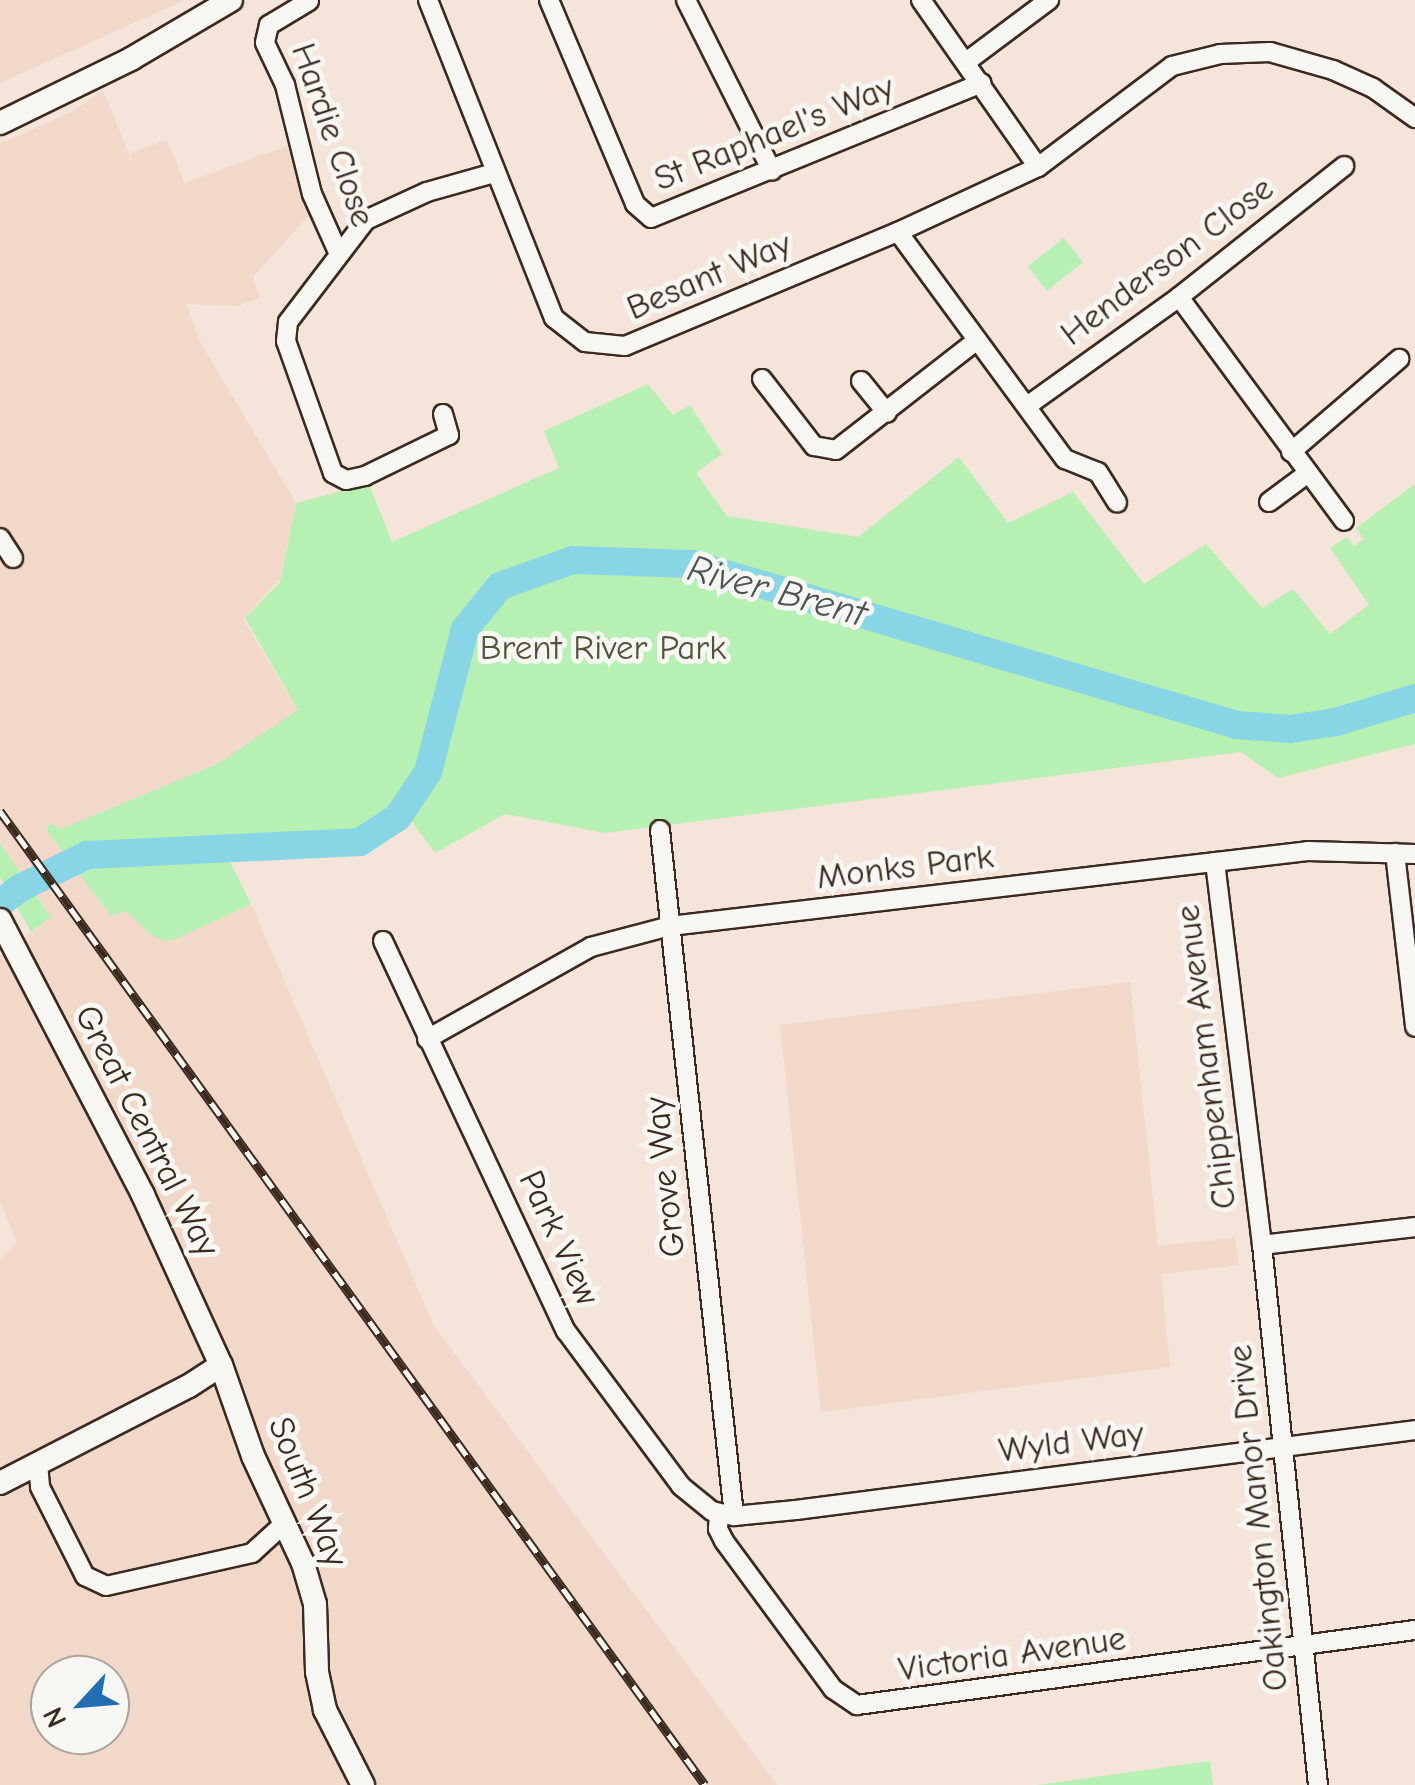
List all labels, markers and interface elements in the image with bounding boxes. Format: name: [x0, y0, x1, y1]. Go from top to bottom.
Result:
street label: Hardie Close: [282, 38, 384, 232]
street label: St Raphael's Way: [648, 66, 900, 200]
street label: Henderson Close: [1052, 167, 1282, 355]
street label: Besant Way: [620, 223, 798, 329]
water label: River Brent: [683, 546, 871, 638]
park label: Brent River Park: [480, 627, 726, 669]
street label: Monks Park: [814, 835, 996, 899]
street label: Chippenham Avenue: [1166, 902, 1246, 1212]
street label: Great Central Way: [66, 998, 228, 1264]
street label: Grove Way: [636, 1095, 694, 1259]
street label: Park View: [510, 1164, 608, 1312]
street label: Oakington Manor Drive: [1219, 1343, 1297, 1693]
street label: South Way: [259, 1411, 357, 1573]
street label: Wyld Way: [996, 1412, 1146, 1472]
street label: Victoria Avenue: [896, 1617, 1128, 1691]
north arrow: [30, 1655, 130, 1755]
text: N: [36, 1702, 73, 1733]

